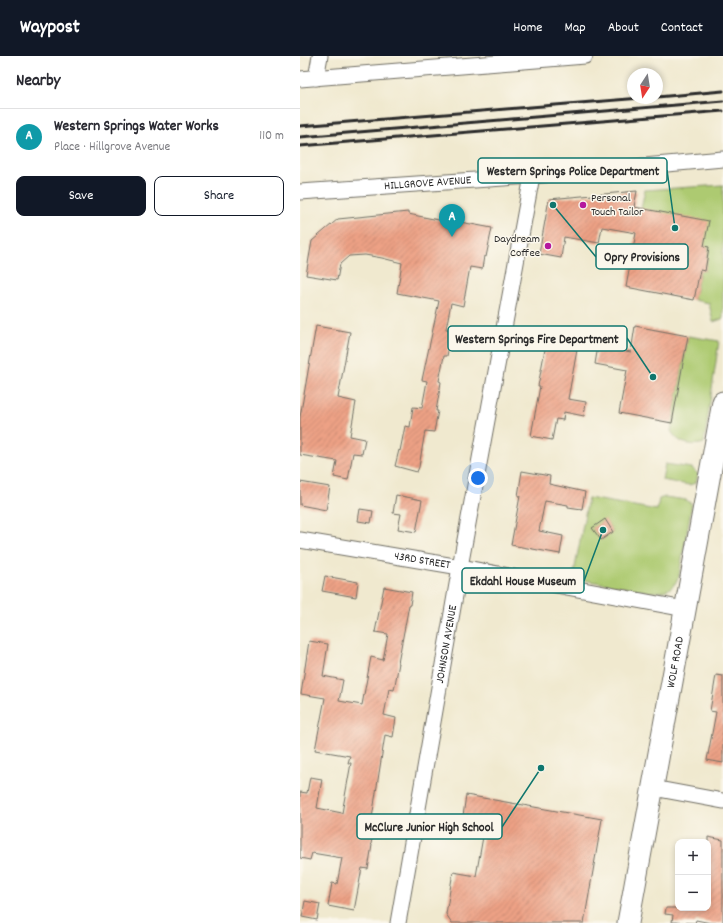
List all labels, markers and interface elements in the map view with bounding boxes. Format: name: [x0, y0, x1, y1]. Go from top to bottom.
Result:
text: Waypost: [20, 15, 80, 42]
text: Home: [513, 18, 542, 38]
text: Map: [564, 18, 586, 38]
text: About: [608, 18, 639, 38]
text: Contact: [661, 18, 703, 38]
north arrow: [627, 68, 663, 104]
text: Nearby: [16, 70, 60, 94]
text: Western Springs Water Works: [54, 116, 219, 138]
text: A: [25, 127, 33, 146]
text: 110 m: [259, 127, 284, 146]
text: Place · Hillgrove Avenue: [54, 138, 170, 157]
callout: Western Springs Police Department: [478, 158, 667, 183]
text: Western Springs Police Department: [487, 163, 660, 182]
street label: HILLGROVE AVENUE: [383, 172, 472, 195]
button: Save: [16, 176, 146, 216]
button: Share: [154, 176, 284, 216]
place label: Personal Touch Tailor: [591, 190, 644, 221]
marker: Personal Touch Tailor: [578, 200, 588, 210]
pin: A: [439, 204, 465, 237]
place label: Daydream Coffee: [494, 231, 540, 262]
marker: Daydream Coffee: [543, 241, 553, 251]
callout: Opry Provisions: [596, 244, 688, 269]
text: Opry Provisions: [604, 249, 680, 268]
callout: Western Springs Fire Department: [448, 326, 627, 351]
text: Western Springs Fire Department: [455, 331, 619, 350]
your location: [468, 468, 488, 488]
street label: 43RD STREET: [393, 548, 452, 574]
callout: Ekdahl House Museum: [462, 568, 584, 593]
text: Ekdahl House Museum: [470, 573, 576, 592]
street label: JOHNSON AVENUE: [431, 603, 462, 685]
street label: WOLF ROAD: [662, 635, 689, 690]
callout: McClure Junior High School: [357, 814, 502, 839]
text: McClure Junior High School: [364, 819, 494, 838]
map controls: [675, 839, 711, 911]
button: +: [675, 839, 711, 875]
button: −: [675, 875, 711, 911]

